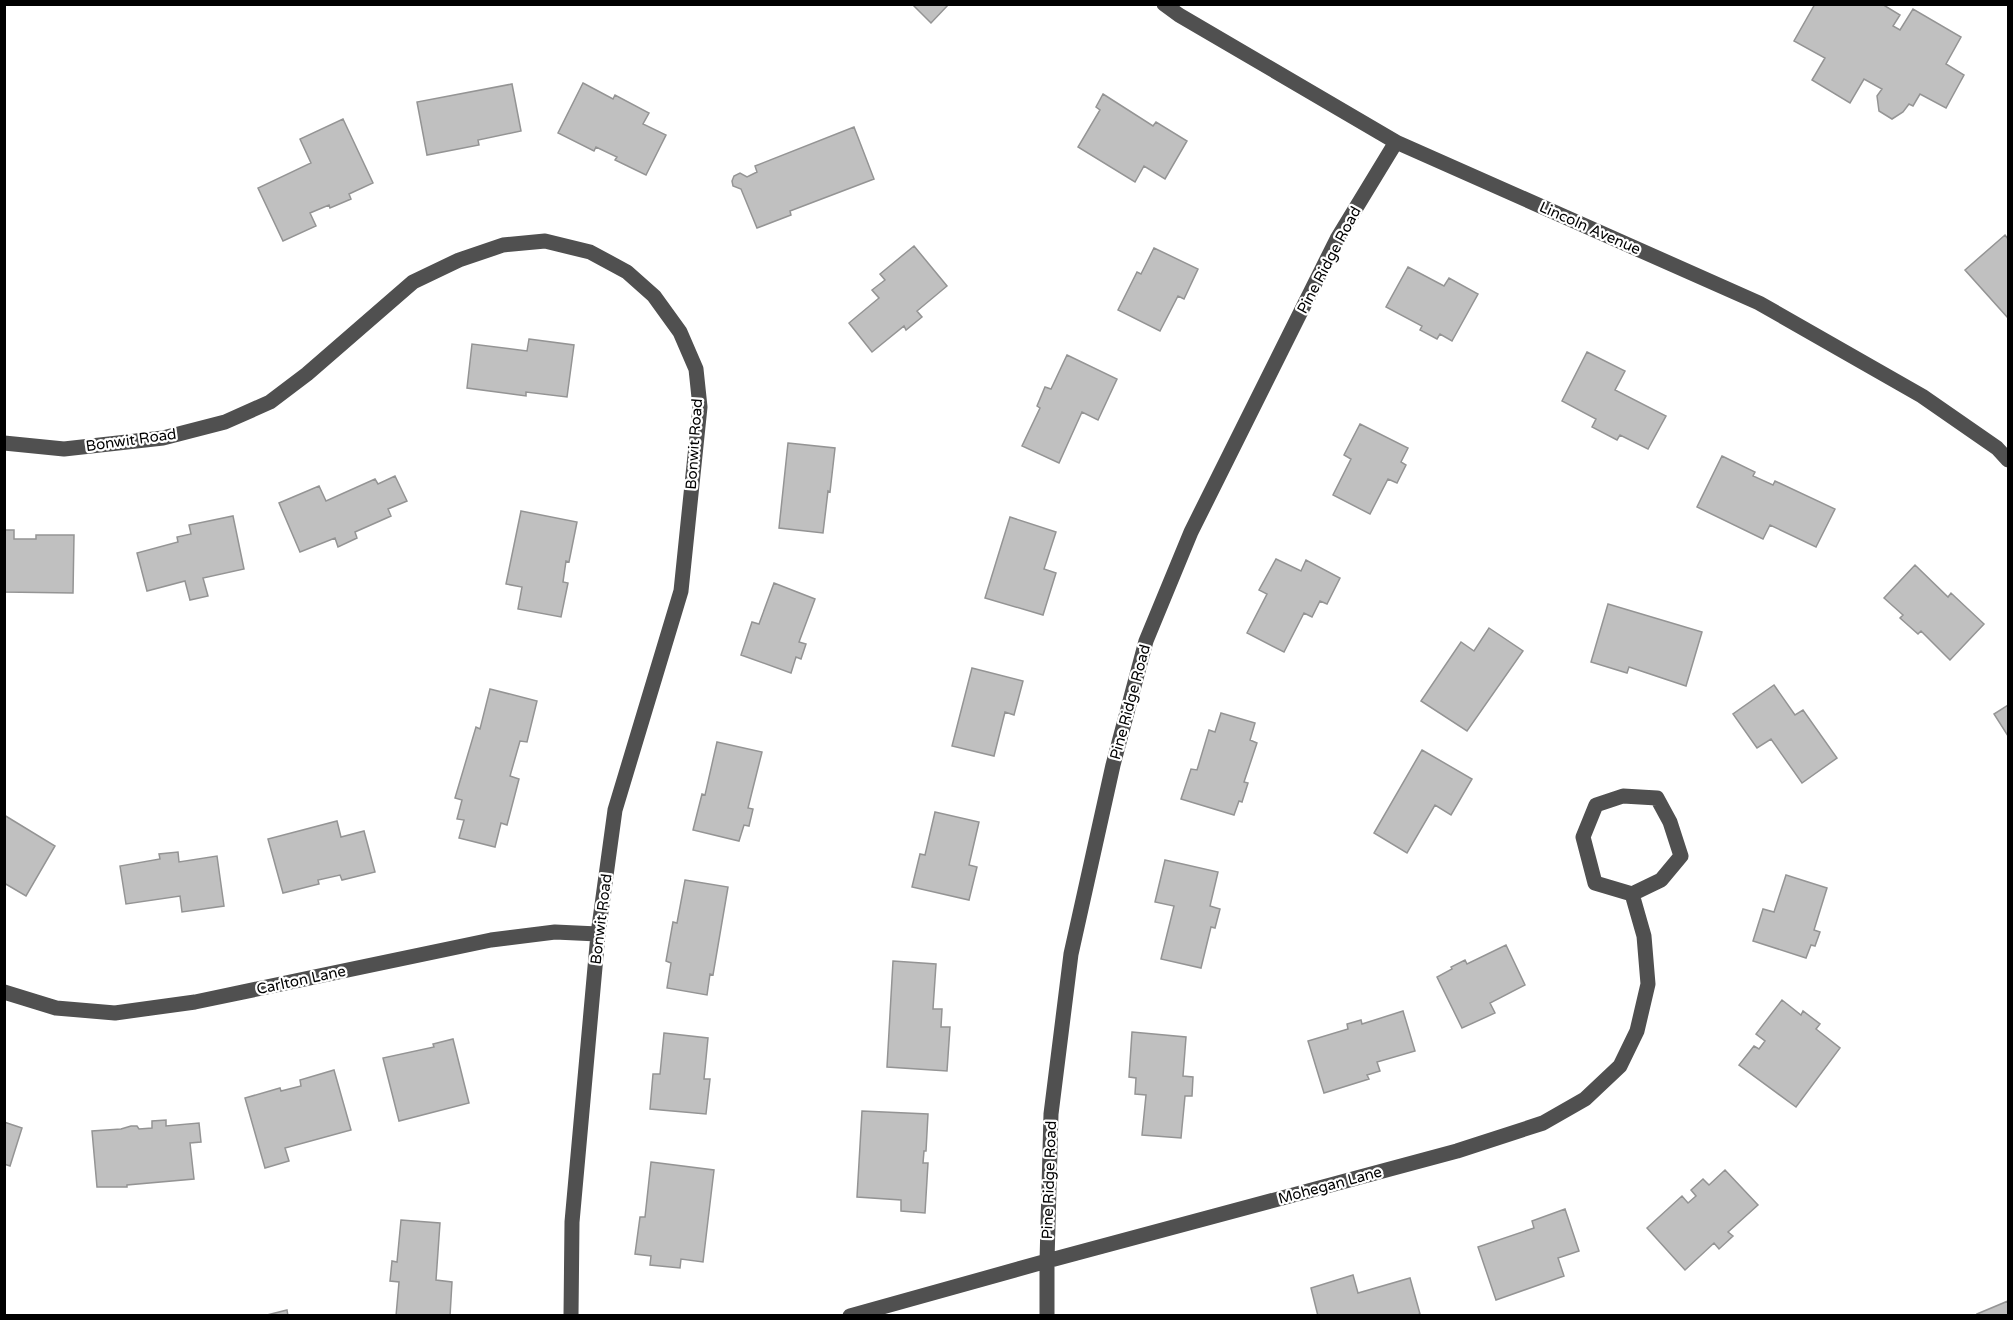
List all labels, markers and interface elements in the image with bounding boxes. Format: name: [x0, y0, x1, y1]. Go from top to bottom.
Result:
street label: Lincoln Avenue: [1537, 198, 1643, 258]
street label: Pine Ridge Road: [1293, 203, 1365, 317]
street label: Bonwit Road: [682, 398, 706, 490]
street label: Bonwit Road: [84, 425, 178, 455]
street label: Pine Ridge Road: [1106, 642, 1154, 762]
street label: Bonwit Road: [586, 873, 616, 965]
street label: Carlton Lane: [255, 962, 347, 998]
street label: Pine Ridge Road: [1038, 1120, 1060, 1240]
street label: Mohegan Lane: [1276, 1163, 1384, 1207]

